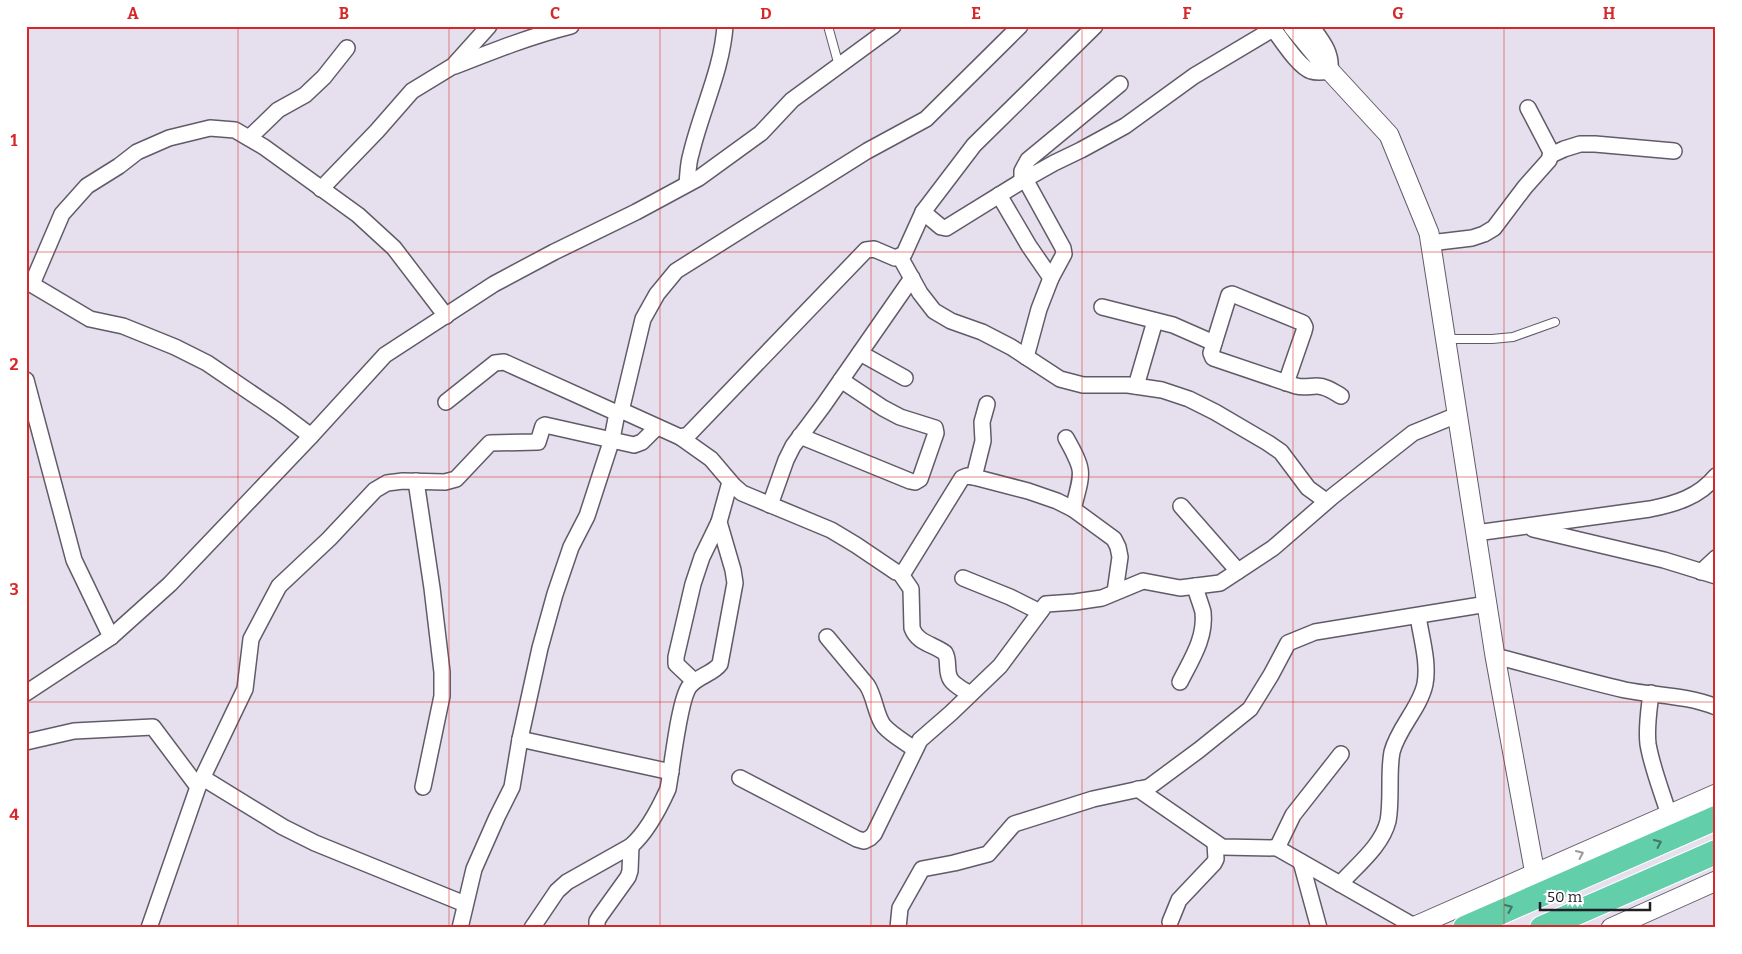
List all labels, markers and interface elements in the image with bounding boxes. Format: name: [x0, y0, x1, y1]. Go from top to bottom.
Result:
text: A: [127, 4, 139, 23]
text: B: [339, 4, 349, 23]
text: C: [550, 4, 560, 23]
text: D: [760, 4, 772, 23]
text: E: [971, 4, 981, 23]
text: F: [1183, 4, 1192, 23]
text: G: [1392, 4, 1404, 23]
text: H: [1603, 4, 1616, 23]
text: 1: [11, 131, 18, 150]
text: 2: [9, 355, 19, 374]
text: 3: [9, 580, 19, 599]
text: 4: [9, 805, 19, 824]
one-way arrow: [1653, 839, 1662, 850]
one-way arrow: [1575, 850, 1584, 861]
scale bar: [1540, 879, 1650, 911]
text: 50 m: [1547, 888, 1583, 906]
one-way arrow: [1504, 904, 1513, 915]

